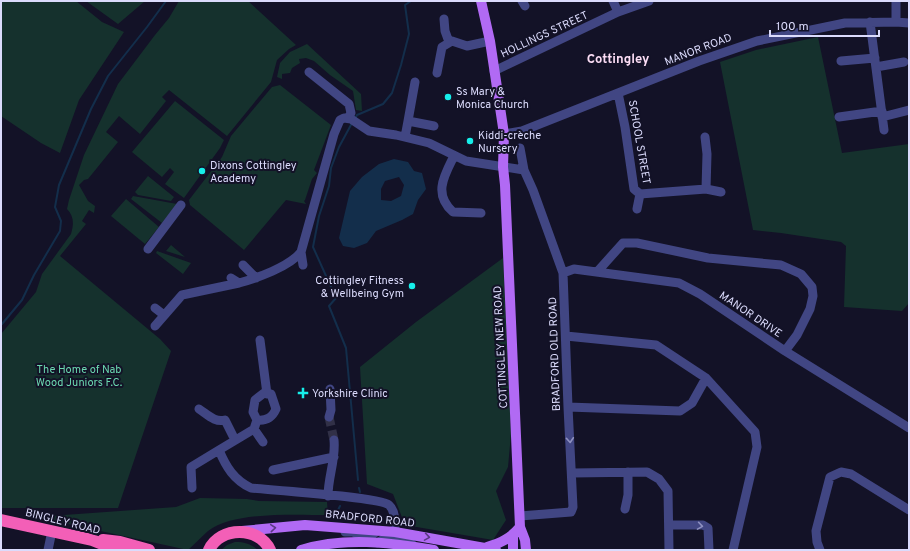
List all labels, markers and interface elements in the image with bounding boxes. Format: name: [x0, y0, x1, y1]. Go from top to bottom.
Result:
street label: HOLLINGS STREET: [498, 8, 590, 61]
scale bar: [770, 12, 879, 38]
text: 100 m: [776, 19, 809, 35]
street label: MANOR ROAD: [663, 31, 734, 69]
district label: Cottingley: [587, 52, 650, 68]
place label: Ss Mary & Monica Church: [456, 85, 529, 112]
marker: Ss Mary & Monica Church: [443, 92, 453, 102]
street label: SCHOOL STREET: [625, 99, 653, 185]
place label: Kiddi-crèche Nursery: [478, 129, 541, 156]
marker: Kiddi-crèche Nursery: [465, 136, 475, 146]
place label: Dixons Cottingley Academy: [210, 159, 297, 186]
marker: Dixons Cottingley Academy: [197, 166, 207, 176]
place label: Cottingley Fitness & Wellbeing Gym: [315, 274, 404, 301]
marker: Cottingley Fitness & Wellbeing Gym: [407, 281, 417, 291]
street label: COTTINGLEY NEW ROAD: [491, 285, 511, 409]
street label: MANOR DRIVE: [716, 289, 785, 341]
street label: BRADFORD OLD ROAD: [546, 297, 564, 411]
park label: The Home of Nab Wood Juniors F.C.: [36, 363, 122, 390]
marker: Yorkshire Clinic: [297, 387, 309, 399]
place label: Yorkshire Clinic: [312, 387, 388, 401]
one-way arrow: [565, 437, 574, 443]
street label: BINGLEY ROAD: [24, 506, 102, 538]
street label: BRADFORD ROAD: [324, 507, 415, 531]
one-way arrow: [696, 521, 703, 530]
one-way arrow: [270, 523, 276, 532]
one-way arrow: [424, 533, 430, 541]

